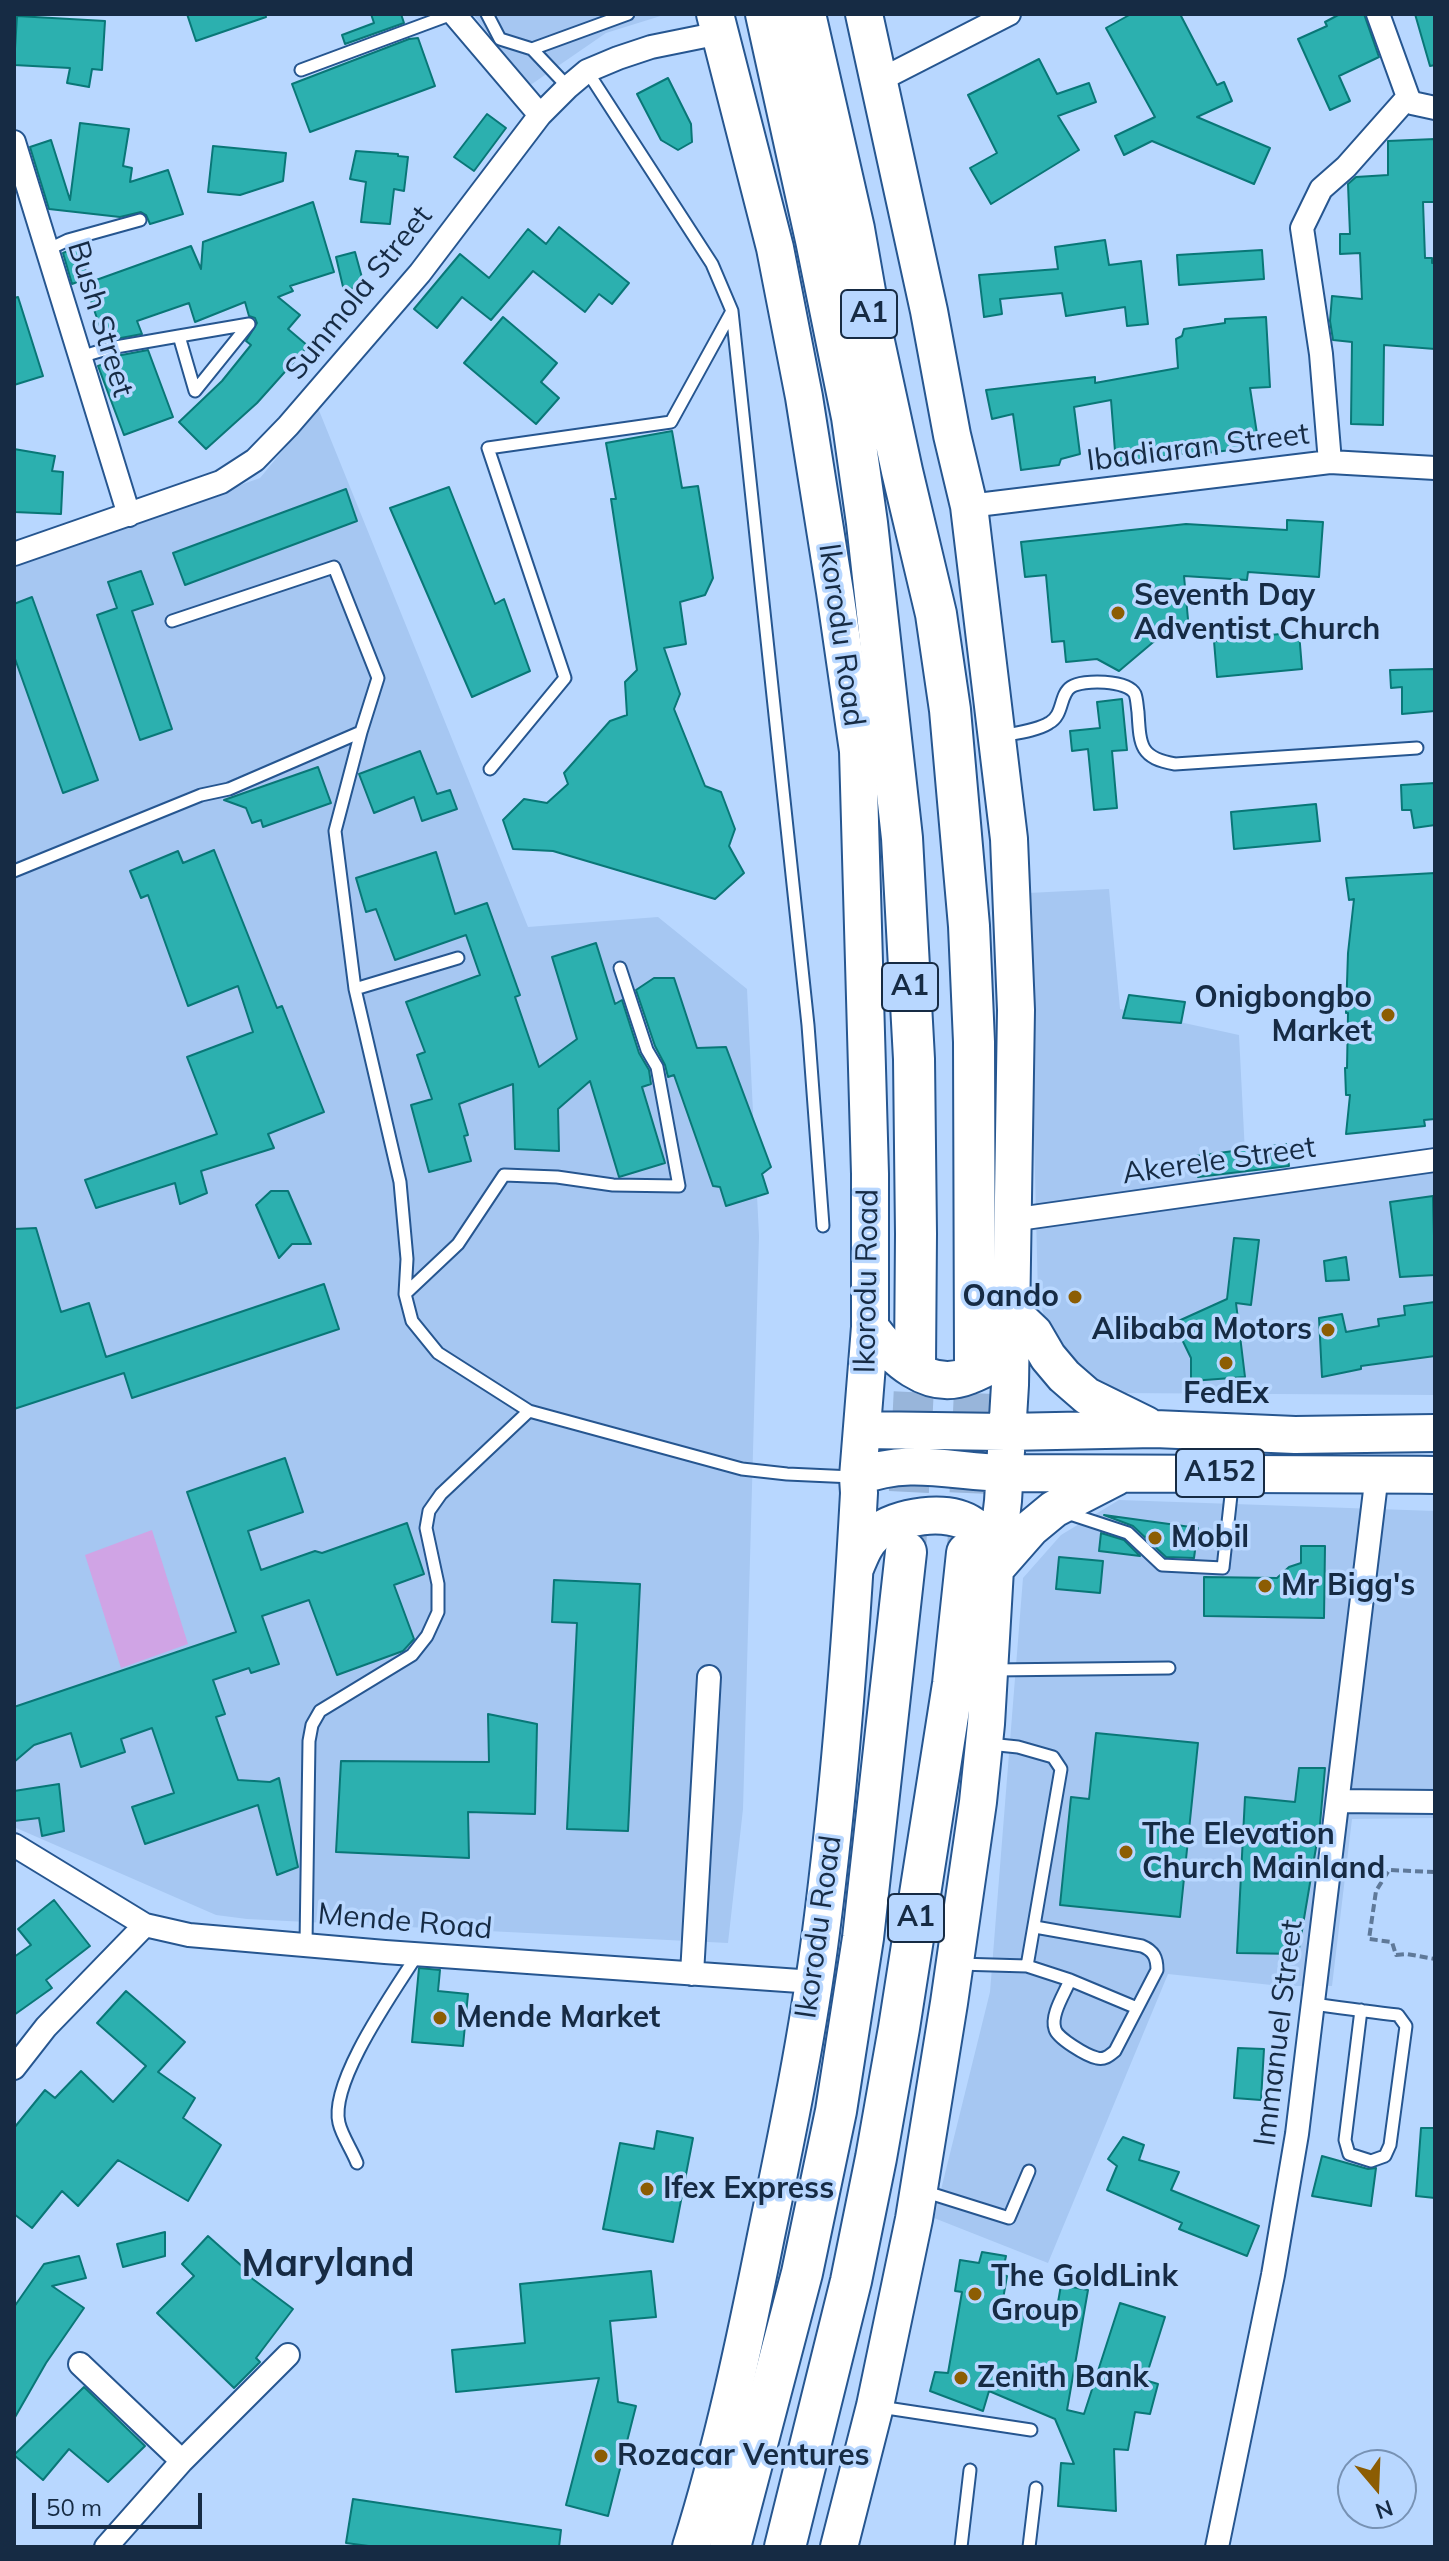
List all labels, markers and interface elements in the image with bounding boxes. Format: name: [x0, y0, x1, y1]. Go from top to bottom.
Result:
street label: Sunmola Street: [278, 199, 440, 387]
street label: Bush Street: [59, 237, 141, 401]
road number: A1: [841, 290, 897, 338]
street label: Ibadiaran Street: [1085, 416, 1311, 480]
street label: Ikorodu Road: [810, 541, 872, 729]
place label: Seventh Day Adventist Church: [1134, 578, 1380, 648]
marker: Seventh Day Adventist Church: [1109, 604, 1127, 622]
road number: A1: [882, 963, 938, 1011]
place label: Onigbongbo Market: [1194, 980, 1372, 1050]
marker: Onigbongbo Market: [1379, 1006, 1397, 1024]
street label: Akerele Street: [1120, 1130, 1318, 1192]
street label: Ikorodu Road: [847, 1188, 887, 1374]
place label: Oando: [962, 1279, 1059, 1315]
marker: Oando: [1066, 1288, 1084, 1306]
place label: Alibaba Motors: [1092, 1312, 1312, 1348]
marker: Alibaba Motors: [1319, 1321, 1337, 1339]
marker: FedEx: [1217, 1354, 1235, 1372]
place label: FedEx: [1183, 1376, 1269, 1412]
road number: A152: [1176, 1449, 1264, 1497]
place label: Mobil: [1171, 1520, 1249, 1556]
marker: Mobil: [1146, 1529, 1164, 1547]
place label: Mr Bigg's: [1281, 1568, 1415, 1604]
marker: Mr Bigg's: [1256, 1577, 1274, 1595]
place label: The Elevation Church Mainland: [1142, 1817, 1385, 1888]
street label: Ikorodu Road: [788, 1833, 850, 2021]
marker: The Elevation Church Mainland: [1117, 1843, 1135, 1861]
road number: A1: [888, 1894, 944, 1942]
street label: Mende Road: [316, 1896, 494, 1948]
street label: Immanuel Street: [1247, 1918, 1311, 2148]
place label: Mende Market: [456, 2000, 660, 2036]
marker: Mende Market: [431, 2009, 449, 2027]
place label: Ifex Express: [663, 2171, 834, 2207]
marker: Ifex Express: [638, 2180, 656, 2198]
district label: Maryland: [241, 2242, 415, 2288]
place label: The GoldLink Group: [991, 2259, 1178, 2330]
marker: The GoldLink Group: [966, 2285, 984, 2303]
place label: Zenith Bank: [977, 2360, 1149, 2396]
marker: Zenith Bank: [952, 2369, 970, 2387]
place label: Rozacar Ventures: [617, 2438, 870, 2474]
marker: Rozacar Ventures: [592, 2447, 610, 2465]
north arrow: [1337, 2449, 1417, 2529]
scale bar: [36, 2477, 206, 2527]
text: 50 m: [46, 2492, 102, 2522]
text: N: [1372, 2494, 1397, 2526]

